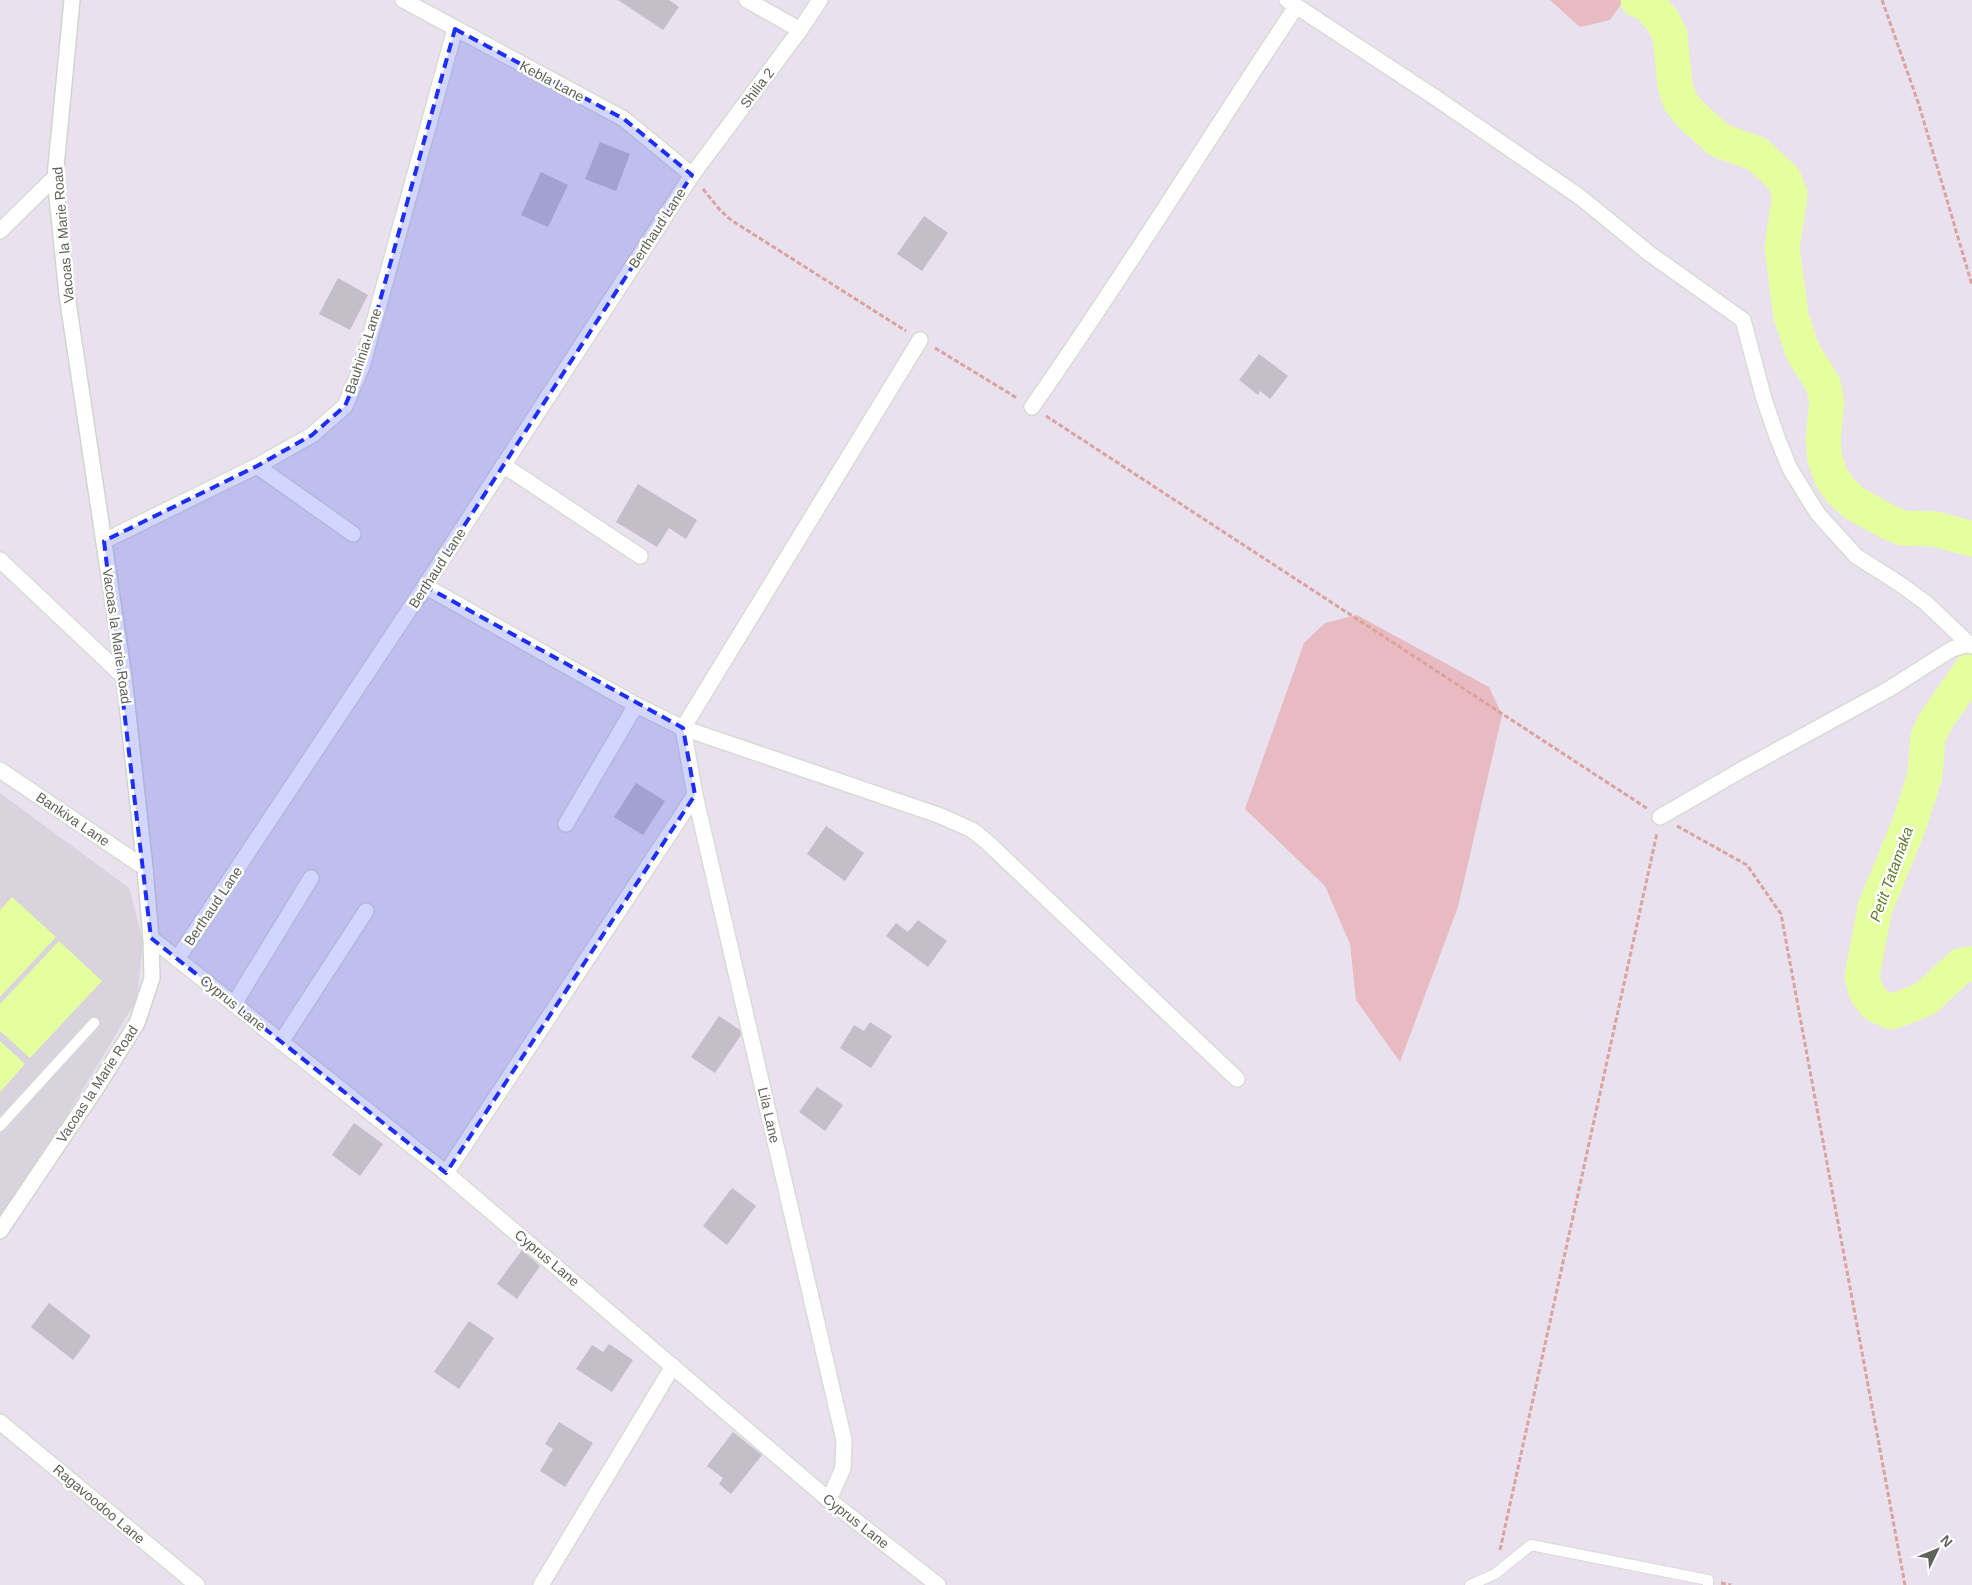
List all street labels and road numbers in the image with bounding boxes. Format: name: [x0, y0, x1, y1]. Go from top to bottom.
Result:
street label: Kebla Lane: [517, 57, 587, 105]
street label: Shilia 2: [737, 65, 777, 111]
street label: Vacoas la Marie Road: [49, 166, 77, 304]
street label: Berthaud Lane: [625, 185, 689, 271]
street label: Bauhinia Lane: [342, 306, 385, 396]
street label: Berthaud Lane: [405, 525, 469, 611]
street label: Vacoas la Marie Road: [100, 567, 134, 705]
street label: Bankiva Lane: [33, 789, 113, 849]
street label: Berthaud Lane: [181, 863, 245, 949]
street label: Cyprus Lane: [197, 972, 269, 1034]
street label: Vacoas la Marie Road: [53, 1022, 141, 1146]
street label: Lila Lane: [755, 1086, 783, 1145]
street label: Cyprus Lane: [511, 1226, 583, 1290]
street label: Ragavoodoo Lane: [50, 1461, 148, 1547]
street label: Cyprus Lane: [820, 1490, 892, 1552]

